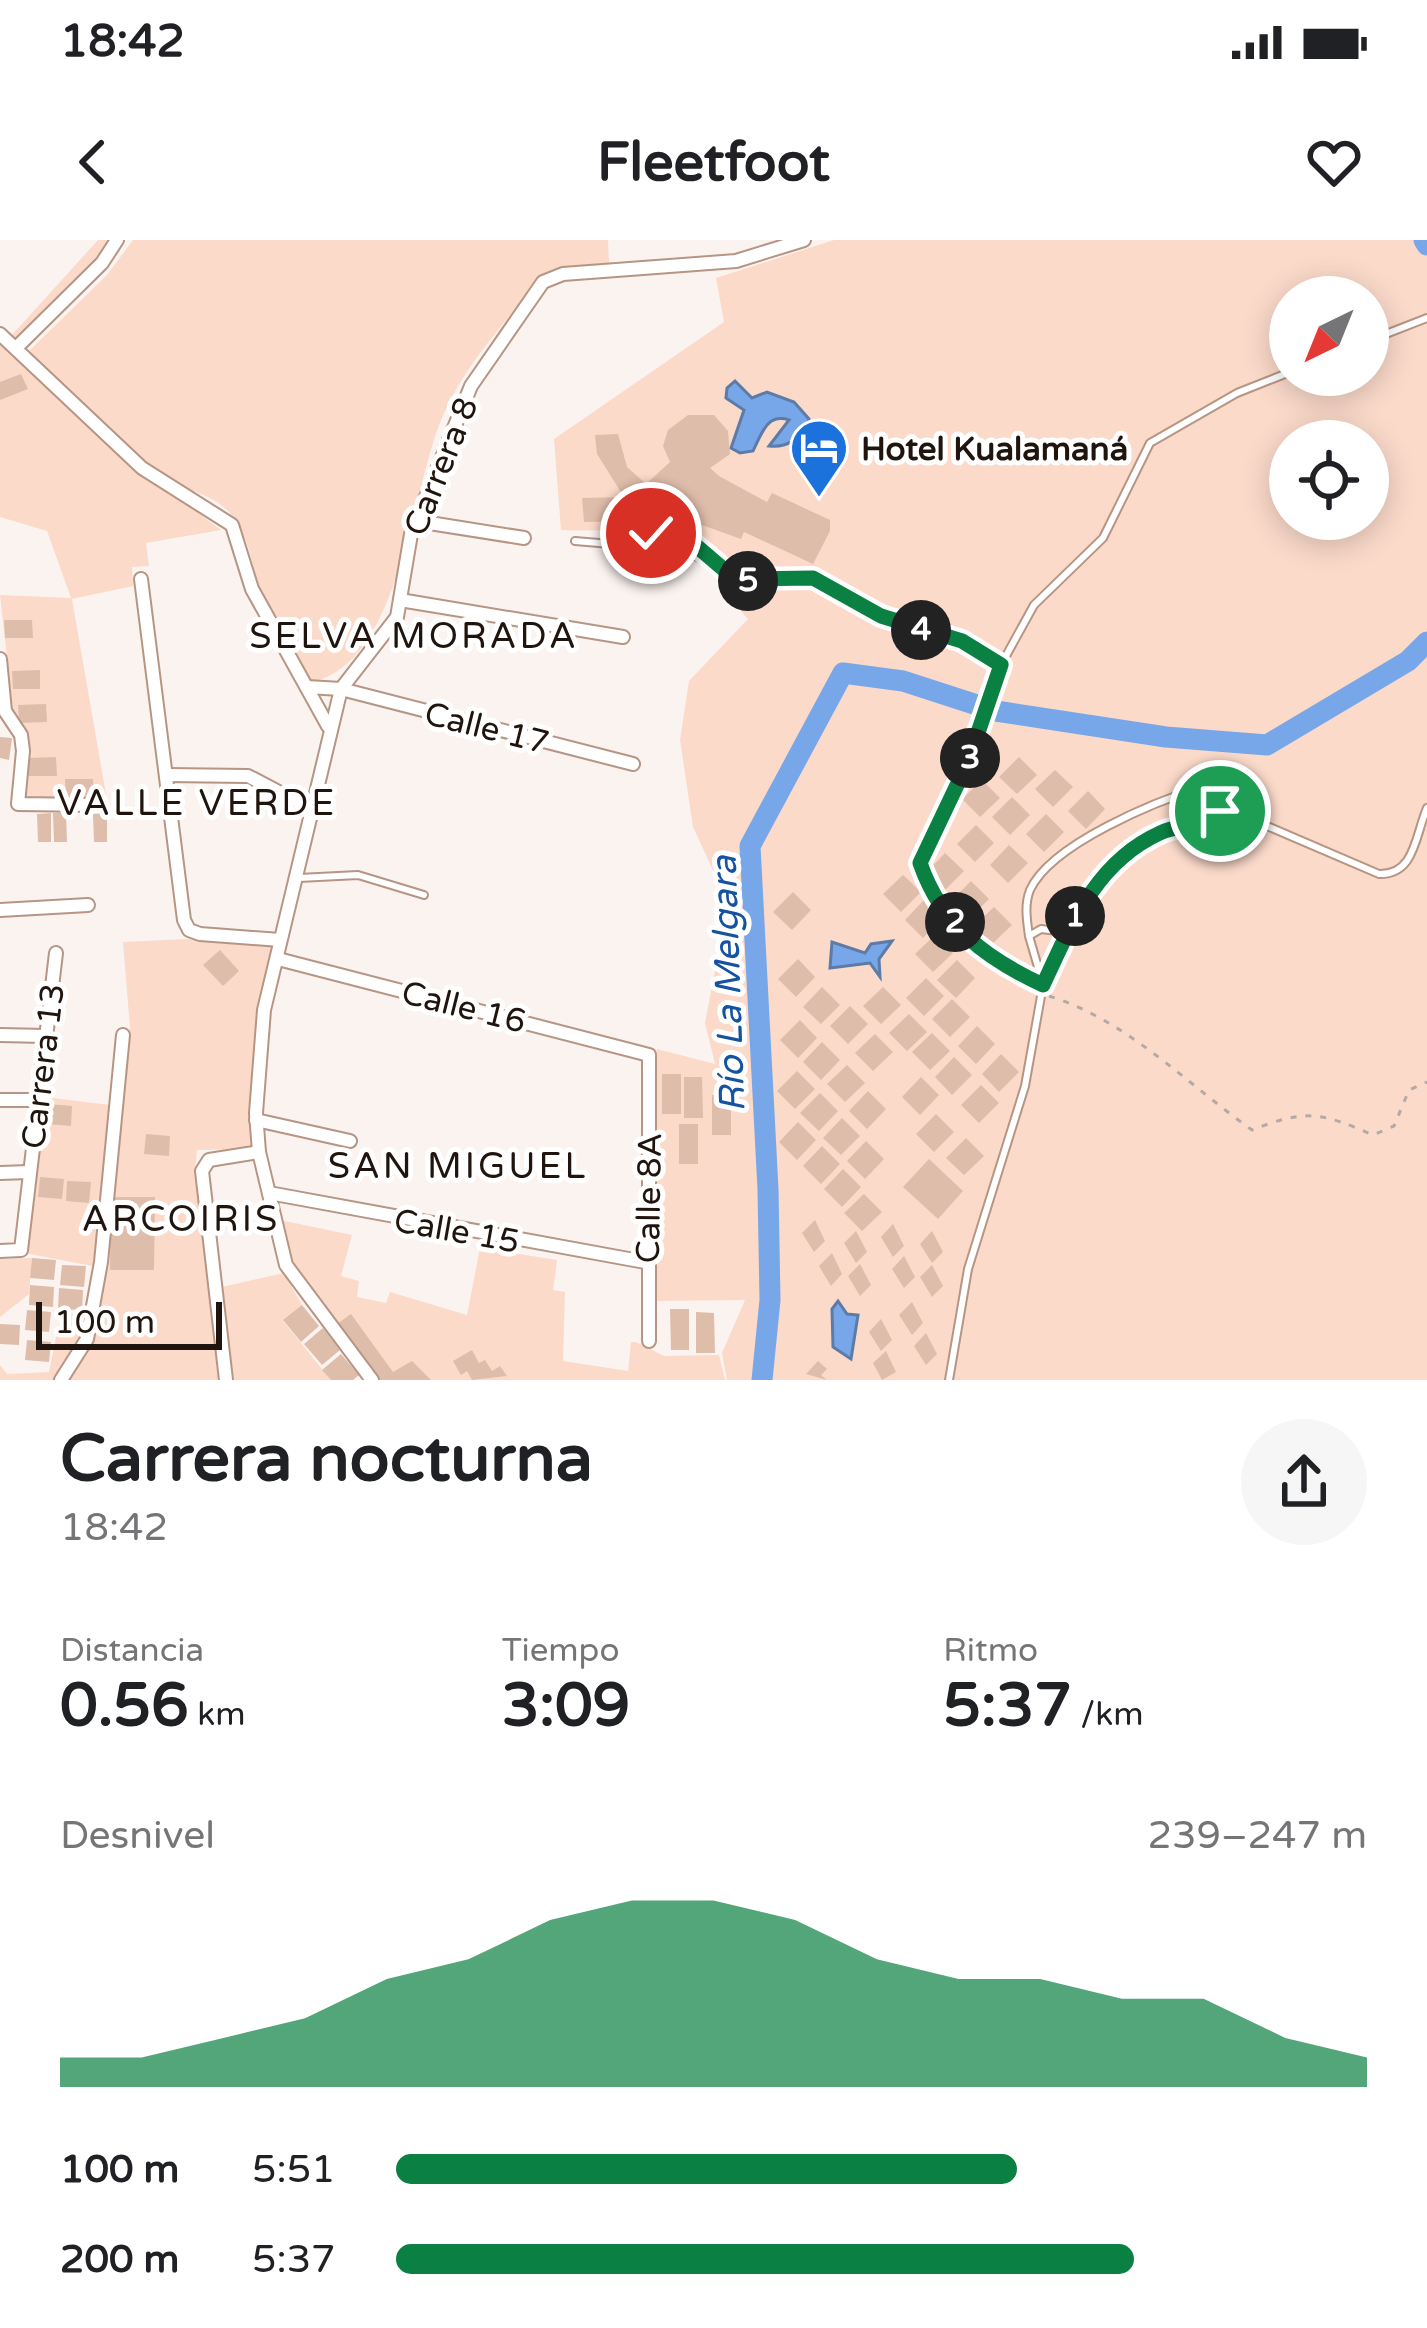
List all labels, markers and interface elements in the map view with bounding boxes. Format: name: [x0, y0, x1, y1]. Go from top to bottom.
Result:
text: 18:42: [60, 15, 185, 69]
icon: back: [60, 129, 126, 195]
icon: heart: [1301, 129, 1367, 195]
text: Fleetfoot: [597, 130, 830, 195]
north arrow: [1269, 276, 1389, 396]
map controls: [1269, 276, 1389, 540]
street label: Carrera 8: [396, 392, 487, 541]
hotel icon: Hotel Kualamaná: [788, 417, 850, 499]
button: locate: [1269, 420, 1389, 540]
place label: Hotel Kualamaná: [861, 430, 1128, 469]
pin: [600, 482, 702, 584]
icon: check: [618, 500, 684, 566]
pin: 5: [718, 551, 778, 611]
text: 5: [738, 561, 758, 600]
pin: 4: [891, 600, 951, 660]
text: 4: [911, 610, 931, 649]
district label: SELVA MORADA: [249, 615, 579, 658]
street label: Calle 17: [420, 694, 553, 763]
pin: 3: [940, 728, 1000, 788]
text: 3: [960, 738, 980, 777]
pin: [1169, 760, 1271, 862]
icon: arrive: [1187, 778, 1253, 844]
district label: VALLE VERDE: [57, 782, 337, 825]
water label: Río La Melgara: [703, 854, 754, 1113]
pin: 1: [1045, 886, 1105, 946]
pin: 2: [925, 892, 985, 952]
text: 1: [1065, 896, 1085, 935]
text: 2: [945, 902, 965, 941]
street label: Calle 16: [397, 973, 530, 1042]
street label: Carrera 13: [14, 981, 73, 1151]
street label: Calle 8A: [629, 1132, 670, 1264]
district label: SAN MIGUEL: [328, 1145, 588, 1188]
district label: ARCOIRIS: [82, 1198, 280, 1241]
street label: Calle 15: [391, 1201, 522, 1262]
scale bar: [36, 1296, 222, 1349]
text: 100 m: [54, 1303, 155, 1342]
text: Carrera nocturna: [60, 1419, 593, 1499]
button: share: [1241, 1419, 1367, 1545]
text: 18:42: [60, 1504, 168, 1551]
text: Distancia: [60, 1631, 204, 1670]
text: Tiempo: [502, 1631, 620, 1670]
text: Ritmo: [943, 1631, 1038, 1670]
text: 0.56: [60, 1670, 189, 1742]
text: 3:09: [502, 1670, 630, 1742]
text: 5:37: [943, 1670, 1072, 1742]
text: km: [189, 1695, 246, 1734]
text: /km: [1072, 1695, 1143, 1734]
text: Desnivel: [60, 1812, 215, 1859]
text: 239–247 m: [1147, 1812, 1367, 1859]
text: 100 m: [60, 2146, 179, 2193]
text: 5:51: [252, 2146, 336, 2193]
text: 200 m: [60, 2236, 179, 2283]
text: 5:37: [252, 2236, 336, 2283]

